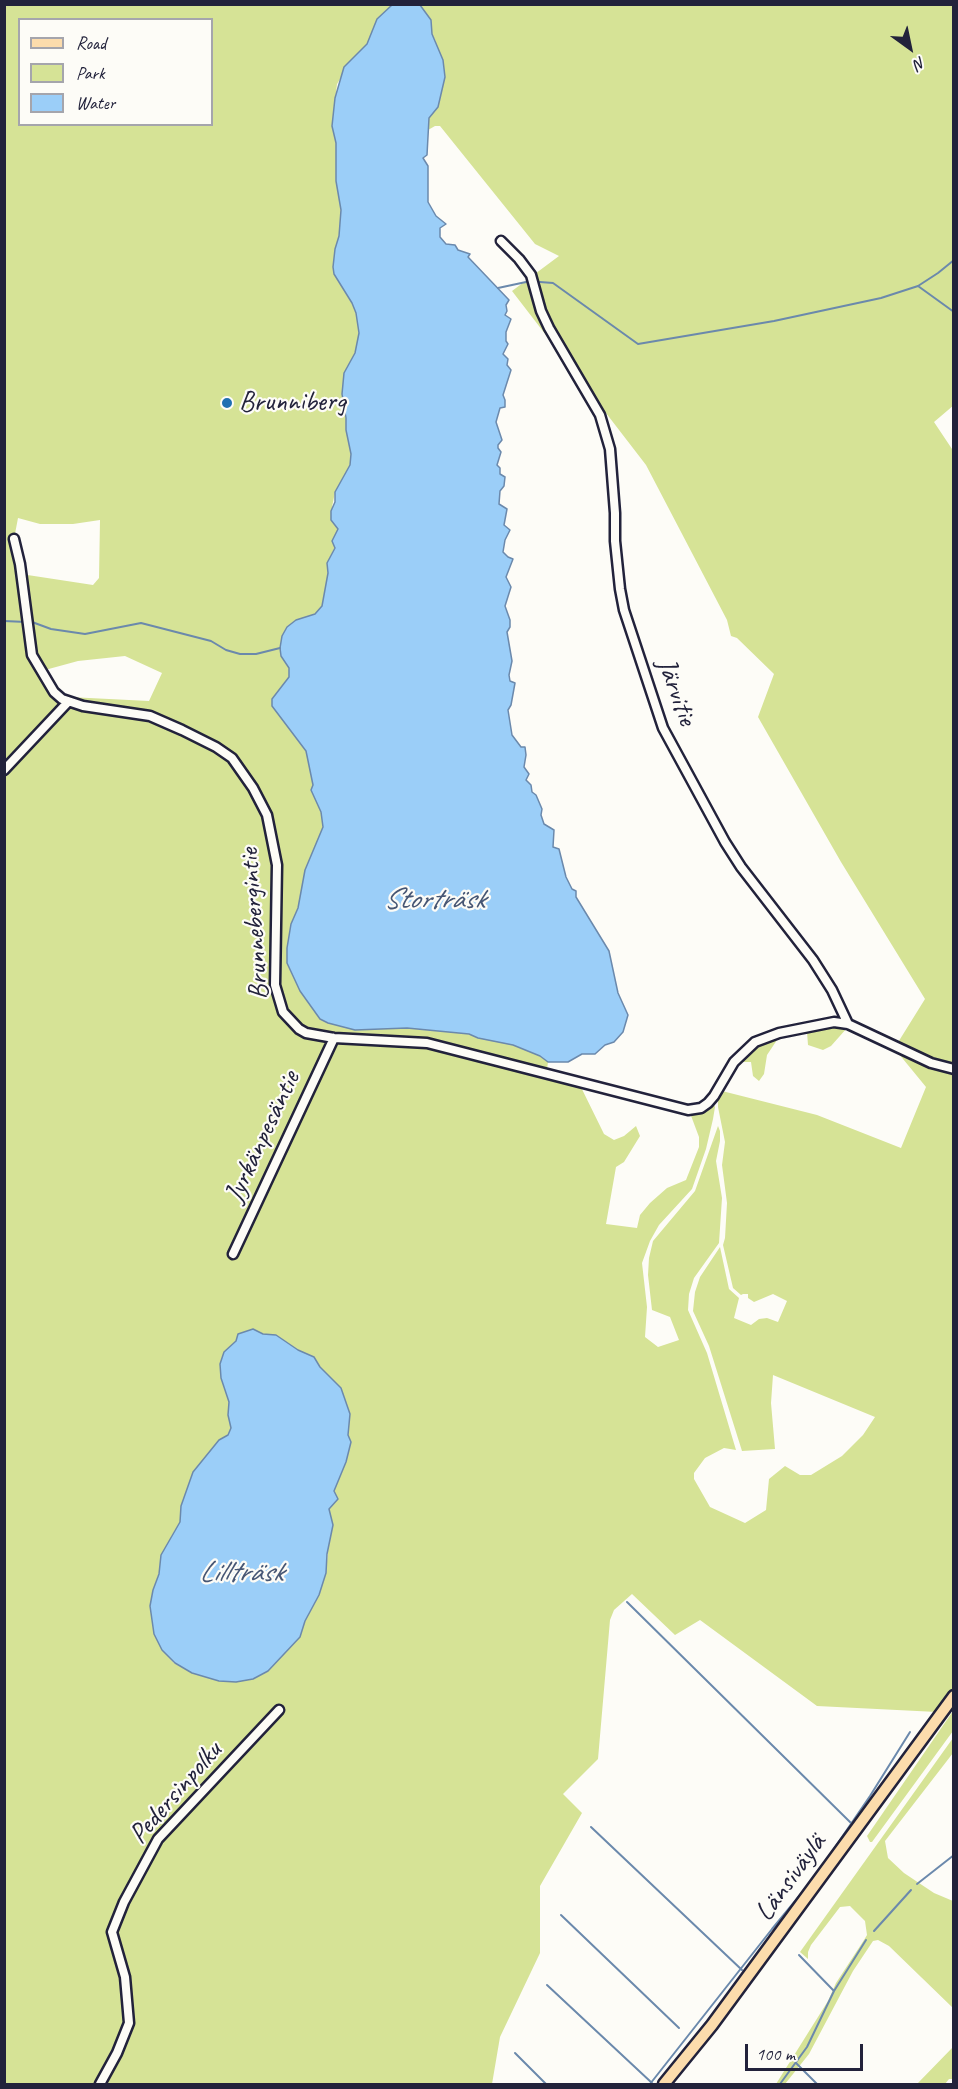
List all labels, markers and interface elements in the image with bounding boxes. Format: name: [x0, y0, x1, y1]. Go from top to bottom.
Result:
legend: [18, 18, 213, 126]
north arrow: [880, 18, 940, 78]
text: Road: [76, 32, 106, 54]
text: N: [910, 52, 929, 74]
text: Park: [76, 62, 105, 84]
text: Water: [76, 92, 115, 114]
place label: Brunniberg: [239, 386, 346, 420]
marker: Brunniberg: [220, 396, 234, 410]
street label: Järvitie: [648, 654, 704, 730]
street label: Brunnebergintie: [233, 847, 277, 1001]
water label: Storträsk: [383, 882, 485, 918]
street label: Jyrkänpesäntie: [218, 1066, 308, 1208]
water label: Lillträsk: [199, 1555, 283, 1591]
street label: Pedersinpolku: [122, 1735, 230, 1851]
street label: Länsiväylä: [748, 1828, 834, 1928]
scale bar: [748, 2032, 866, 2070]
text: 100 m: [756, 2043, 795, 2065]

